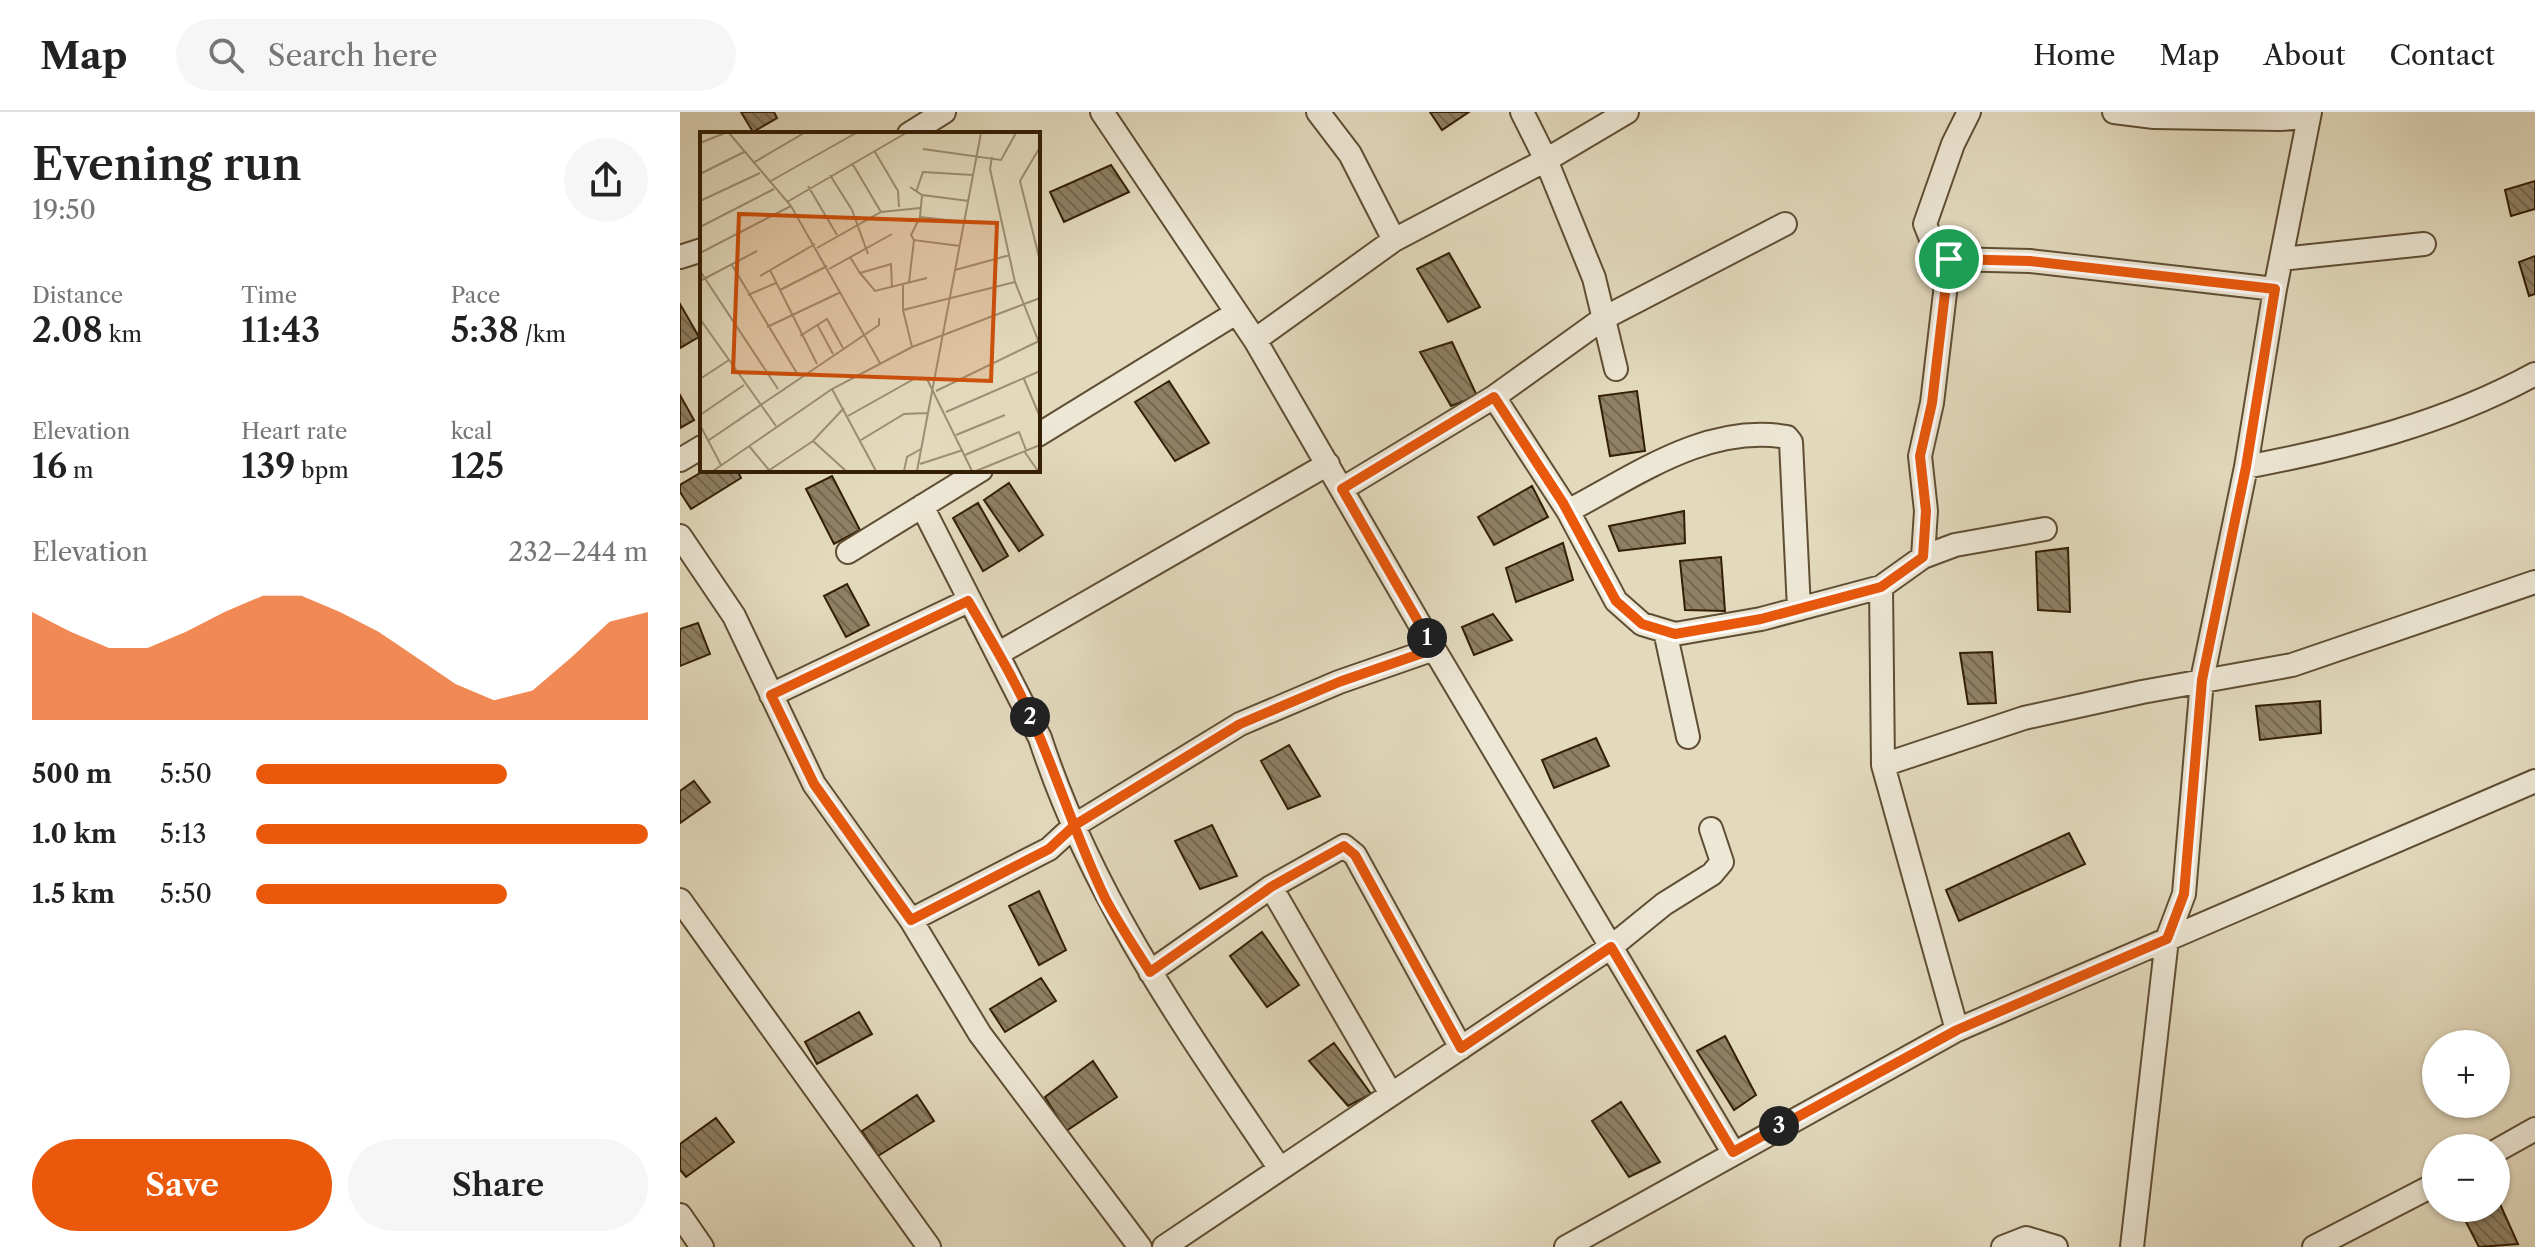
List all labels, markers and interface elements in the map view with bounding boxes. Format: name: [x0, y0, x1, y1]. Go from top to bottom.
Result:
search box: [176, 19, 736, 91]
text: Map: [40, 32, 128, 79]
icon: search: [204, 33, 248, 77]
text: Search here: [268, 37, 438, 74]
text: Home: [2033, 38, 2115, 72]
text: Map: [2159, 38, 2219, 72]
text: About: [2263, 38, 2345, 72]
text: Contact: [2389, 38, 2495, 72]
inset map: [700, 132, 1040, 472]
text: Evening run: [32, 137, 302, 191]
button: share: [564, 138, 648, 222]
text: 19:50: [32, 194, 96, 226]
pin: [1915, 225, 1983, 293]
icon: arrive: [1927, 237, 1971, 281]
text: Distance: [32, 282, 123, 309]
text: Time: [241, 282, 297, 309]
text: Pace: [451, 282, 500, 309]
text: 2.08: [32, 309, 103, 351]
text: 11:43: [241, 309, 320, 351]
text: 5:38: [451, 309, 519, 351]
text: km: [103, 321, 142, 348]
text: /km: [519, 321, 566, 348]
text: Elevation: [32, 418, 130, 445]
text: Heart rate: [241, 418, 347, 445]
text: kcal: [451, 418, 492, 445]
text: 16: [32, 445, 67, 487]
text: 139: [241, 445, 296, 487]
text: 125: [451, 445, 504, 487]
text: m: [67, 457, 94, 484]
text: bpm: [296, 457, 349, 484]
text: Elevation: [32, 536, 148, 568]
text: 232–244 m: [508, 536, 648, 568]
pin: 1: [1407, 618, 1447, 658]
text: 1: [1422, 624, 1432, 651]
pin: 2: [1010, 697, 1050, 737]
text: 2: [1024, 703, 1037, 730]
text: 500 m: [32, 758, 112, 790]
text: 5:50: [160, 758, 212, 790]
text: 1.0 km: [32, 818, 117, 850]
text: 5:13: [160, 818, 207, 850]
text: 1.5 km: [32, 878, 115, 910]
text: 5:50: [160, 878, 212, 910]
map controls: [2422, 1030, 2510, 1222]
button: +: [2422, 1030, 2510, 1118]
pin: 3: [1759, 1106, 1799, 1146]
text: 3: [1773, 1112, 1785, 1139]
button: −: [2422, 1134, 2510, 1222]
button: Save: [32, 1139, 332, 1231]
button: Share: [348, 1139, 648, 1231]

